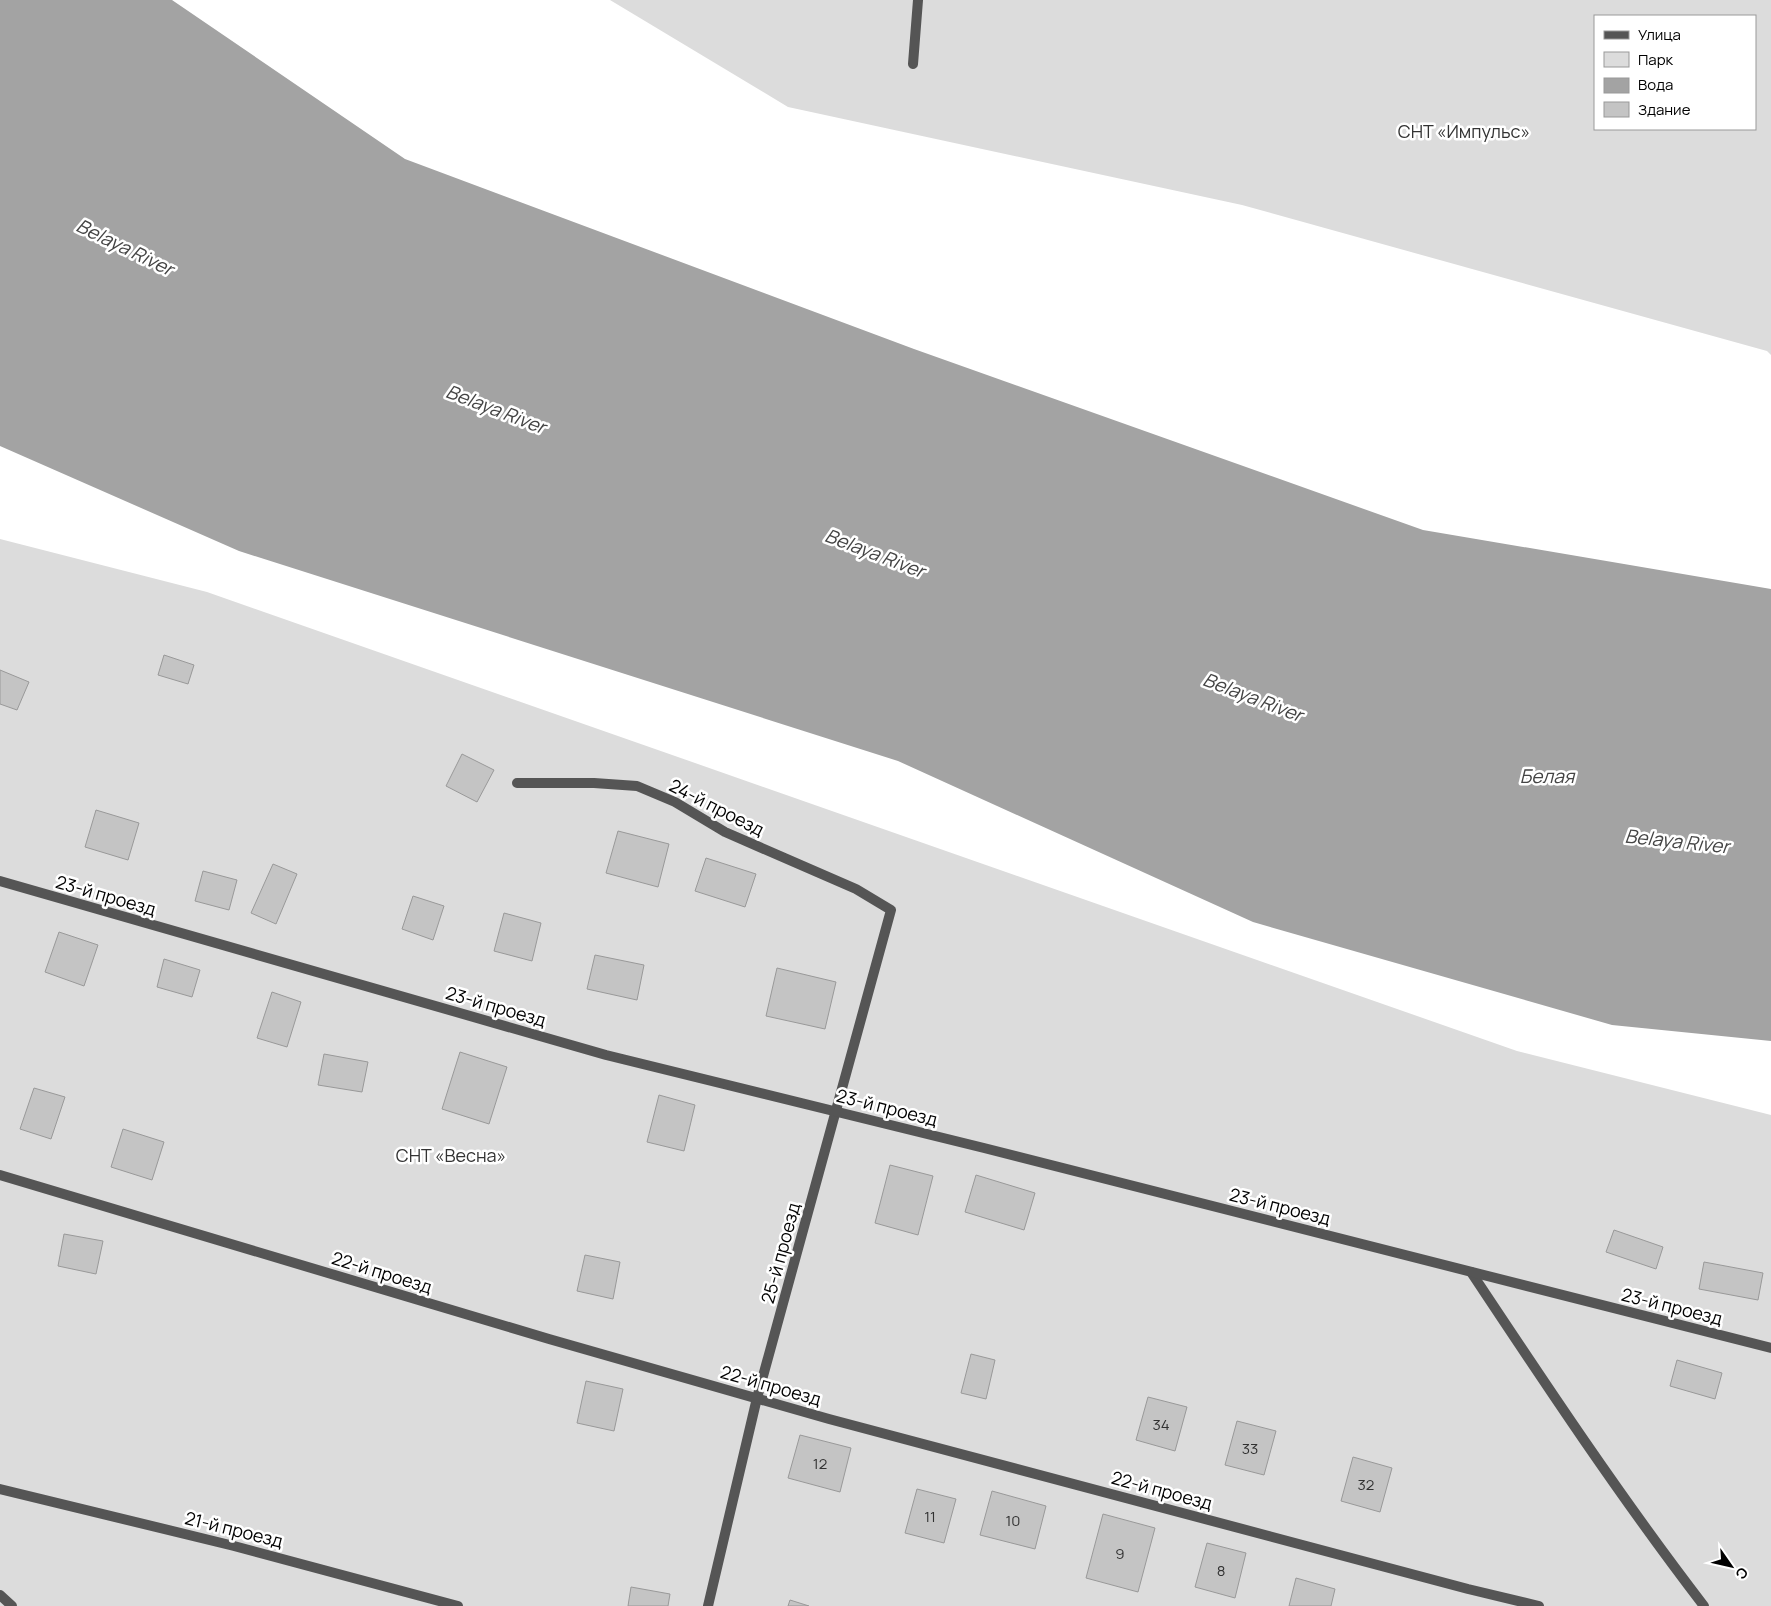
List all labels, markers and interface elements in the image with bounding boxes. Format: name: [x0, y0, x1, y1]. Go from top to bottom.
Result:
legend: [1594, 15, 1756, 130]
text: Улица: [1638, 24, 1681, 45]
text: Парк: [1638, 49, 1674, 70]
text: Вода: [1638, 74, 1673, 95]
text: Здание: [1638, 99, 1691, 120]
park label: СНТ «Импульс»: [1398, 119, 1530, 143]
water label: Belaya River: [72, 212, 180, 283]
water label: Belaya River: [442, 378, 552, 441]
water label: Belaya River: [821, 522, 931, 585]
water label: Belaya River: [1199, 666, 1309, 729]
water label: Белая: [1520, 763, 1576, 789]
street label: 24-й проезд: [665, 773, 769, 841]
water label: Belaya River: [1624, 823, 1733, 860]
street label: 23-й проезд: [53, 869, 159, 921]
street label: 23-й проезд: [443, 980, 549, 1032]
street label: 23-й проезд: [834, 1083, 940, 1131]
park label: СНТ «Весна»: [396, 1143, 506, 1167]
street label: 23-й проезд: [1227, 1182, 1333, 1230]
street label: 25-й проезд: [755, 1200, 805, 1306]
street label: 22-й проезд: [329, 1245, 435, 1299]
street label: 23-й проезд: [1619, 1282, 1725, 1330]
street label: 22-й проезд: [718, 1359, 824, 1411]
house number: 34: [1152, 1414, 1170, 1435]
house number: 33: [1242, 1438, 1258, 1459]
house number: 12: [813, 1453, 827, 1474]
street label: 22-й проезд: [1109, 1465, 1215, 1515]
house number: 32: [1358, 1474, 1374, 1495]
street label: 21-й проезд: [182, 1505, 286, 1553]
house number: 11: [924, 1506, 936, 1527]
house number: 10: [1006, 1510, 1021, 1531]
north arrow: [1706, 1541, 1756, 1591]
house number: 9: [1115, 1543, 1125, 1564]
house number: 8: [1217, 1560, 1225, 1581]
text: С: [1731, 1564, 1753, 1583]

